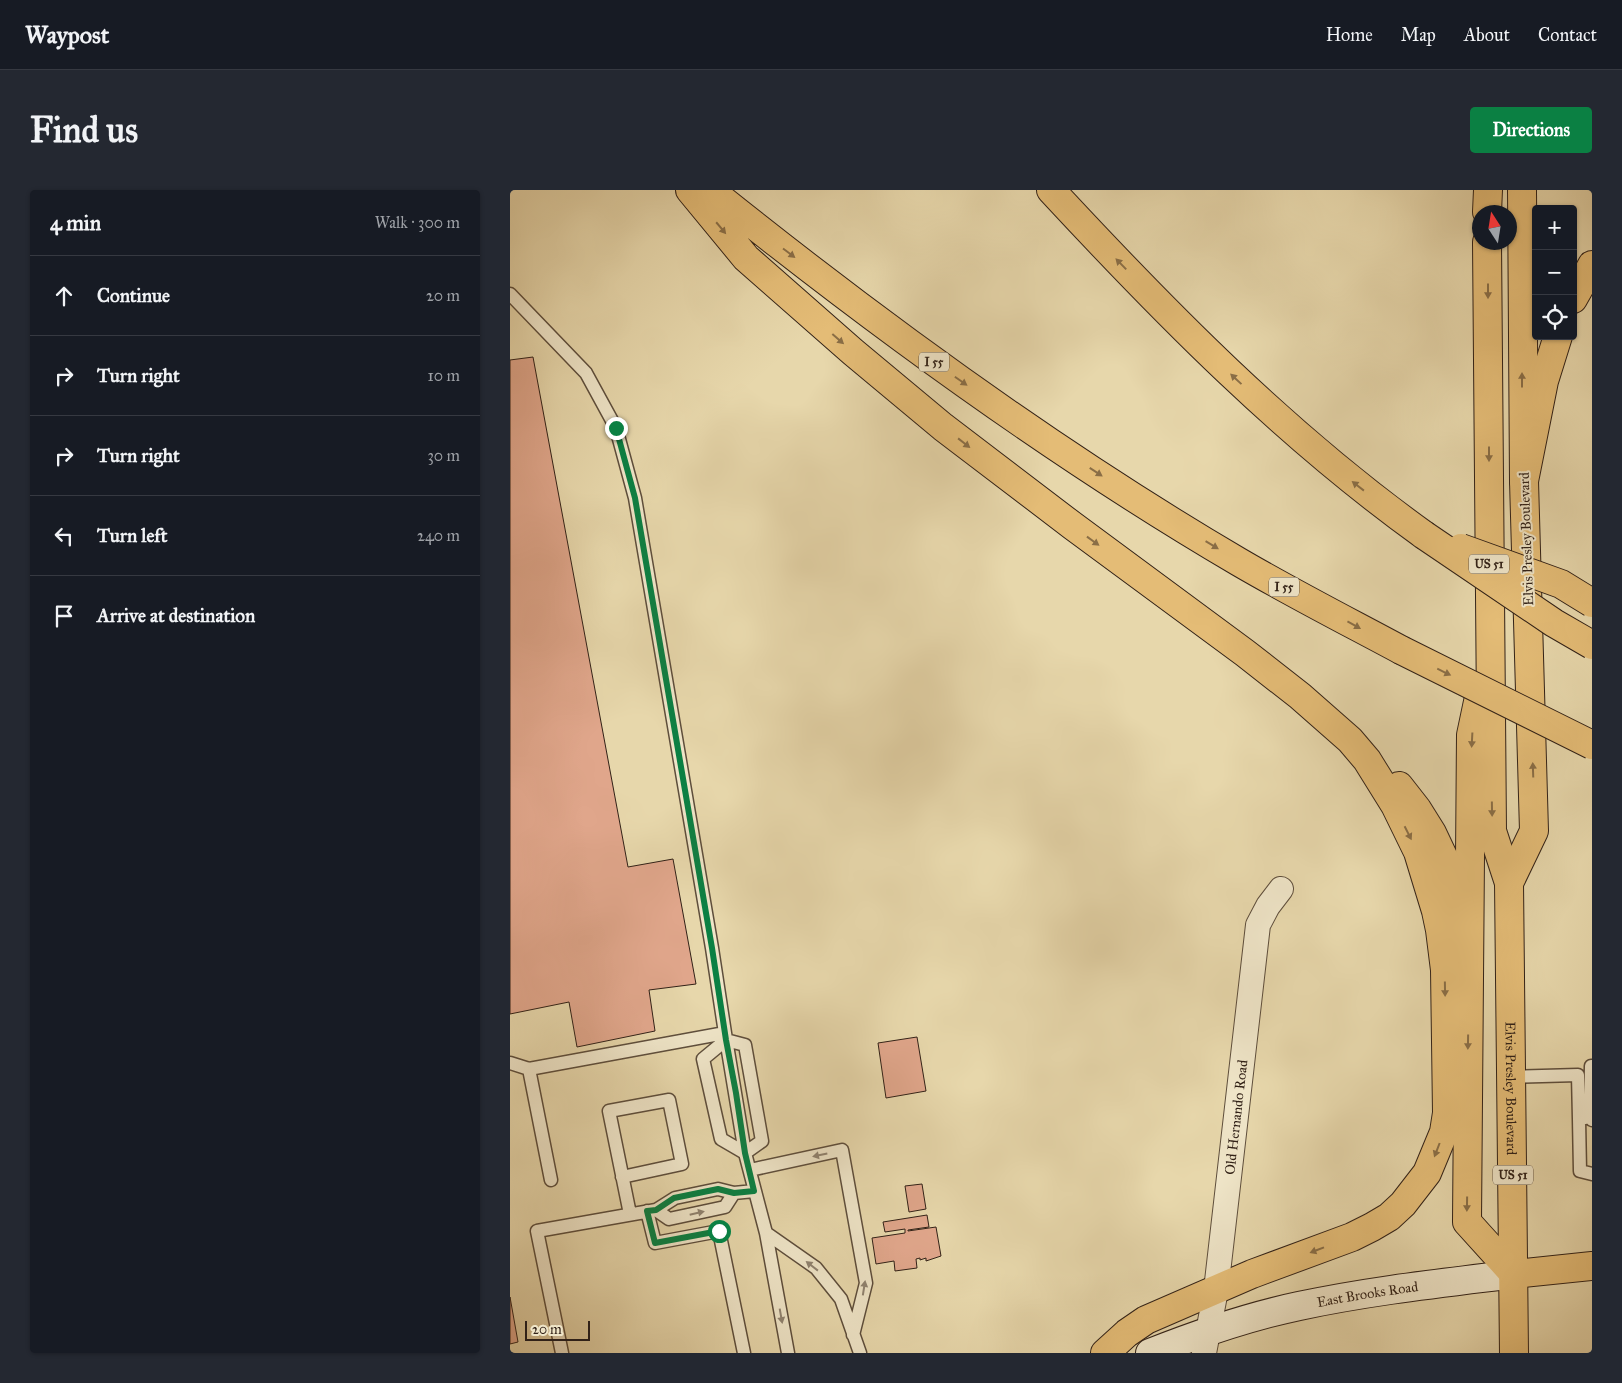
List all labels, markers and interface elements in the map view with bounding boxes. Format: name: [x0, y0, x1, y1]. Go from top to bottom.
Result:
text: Waypost: [25, 20, 109, 50]
text: Home: [1326, 24, 1373, 46]
text: Map: [1401, 24, 1436, 46]
text: About: [1464, 24, 1510, 46]
text: Contact: [1538, 24, 1597, 46]
button: Directions: [1470, 107, 1592, 153]
text: Find us: [30, 109, 138, 152]
north arrow: [1472, 205, 1517, 250]
map controls: [1532, 205, 1577, 340]
button: +: [1532, 205, 1577, 250]
text: 4 min: [50, 210, 101, 236]
text: Walk · 300 m: [375, 213, 460, 232]
one-way arrow: [715, 221, 726, 234]
one-way arrow: [782, 248, 796, 258]
button: −: [1532, 250, 1577, 295]
one-way arrow: [1115, 259, 1127, 271]
icon: ahead: [50, 282, 78, 310]
one-way arrow: [1484, 283, 1492, 299]
text: Continue: [97, 284, 170, 307]
text: 20 m: [426, 286, 460, 305]
button: locate: [1532, 295, 1577, 340]
one-way arrow: [832, 333, 844, 345]
road number: I 55: [919, 352, 949, 372]
icon: right: [50, 362, 78, 390]
text: Turn right: [97, 364, 180, 387]
text: 10 m: [428, 366, 460, 385]
one-way arrow: [1518, 372, 1526, 388]
one-way arrow: [1230, 373, 1242, 385]
one-way arrow: [955, 376, 968, 386]
route end: [605, 417, 628, 440]
one-way arrow: [957, 437, 970, 448]
icon: right: [50, 442, 78, 470]
text: Turn right: [97, 444, 180, 467]
text: 30 m: [427, 446, 460, 465]
one-way arrow: [1485, 446, 1493, 462]
one-way arrow: [1089, 468, 1102, 477]
street label: Elvis Presley Boulevard: [1516, 472, 1537, 606]
one-way arrow: [1352, 480, 1365, 491]
icon: left: [50, 522, 78, 550]
text: Turn left: [97, 524, 167, 547]
text: 240 m: [417, 526, 460, 545]
one-way arrow: [1086, 536, 1100, 546]
one-way arrow: [1205, 541, 1218, 550]
road number: US 51: [1469, 554, 1509, 574]
road number: I 55: [1269, 578, 1299, 597]
icon: arrive: [50, 602, 78, 630]
text: Arrive at destination: [97, 604, 255, 627]
one-way arrow: [1347, 620, 1360, 629]
one-way arrow: [1437, 668, 1451, 676]
one-way arrow: [1467, 732, 1475, 748]
one-way arrow: [1528, 762, 1536, 778]
one-way arrow: [1488, 801, 1496, 817]
one-way arrow: [1404, 825, 1412, 840]
one-way arrow: [1442, 982, 1450, 998]
street label: Elvis Presley Boulevard: [1501, 1021, 1520, 1155]
one-way arrow: [1464, 1034, 1472, 1050]
street label: Old Hernando Road: [1221, 1059, 1251, 1176]
one-way arrow: [1433, 1143, 1441, 1158]
one-way arrow: [812, 1151, 827, 1159]
road number: US 51: [1493, 1166, 1533, 1184]
one-way arrow: [1463, 1197, 1471, 1213]
one-way arrow: [689, 1209, 705, 1217]
route start: [708, 1220, 731, 1243]
one-way arrow: [1310, 1247, 1325, 1254]
one-way arrow: [806, 1260, 819, 1271]
street label: East Brooks Road: [1316, 1278, 1419, 1311]
one-way arrow: [861, 1279, 869, 1295]
one-way arrow: [778, 1308, 786, 1324]
scale bar: [525, 1318, 590, 1341]
text: 20 m: [532, 1321, 562, 1338]

